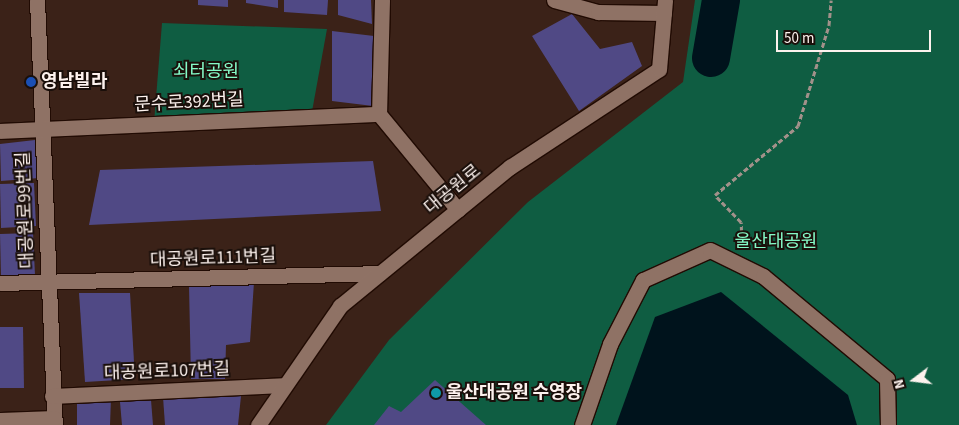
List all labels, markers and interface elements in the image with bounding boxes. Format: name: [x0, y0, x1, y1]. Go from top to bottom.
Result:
scale bar: [779, 20, 934, 52]
text: 50 m: [784, 28, 814, 49]
park label: 쇠터공원: [173, 61, 239, 83]
place label: 영남빌라: [41, 71, 107, 93]
marker: 영남빌라: [25, 76, 37, 88]
street label: 문수로392번길: [134, 89, 244, 117]
street label: 대공원로99번길: [13, 151, 39, 269]
street label: 대공원로: [420, 161, 486, 219]
park label: 울산대공원: [735, 231, 817, 253]
street label: 대공원로111번길: [150, 246, 276, 272]
north arrow: [889, 355, 939, 405]
street label: 대공원로107번길: [104, 359, 230, 385]
text: N: [889, 377, 910, 391]
place label: 울산대공원 수영장: [446, 382, 582, 404]
marker: 울산대공원 수영장: [430, 387, 442, 399]

